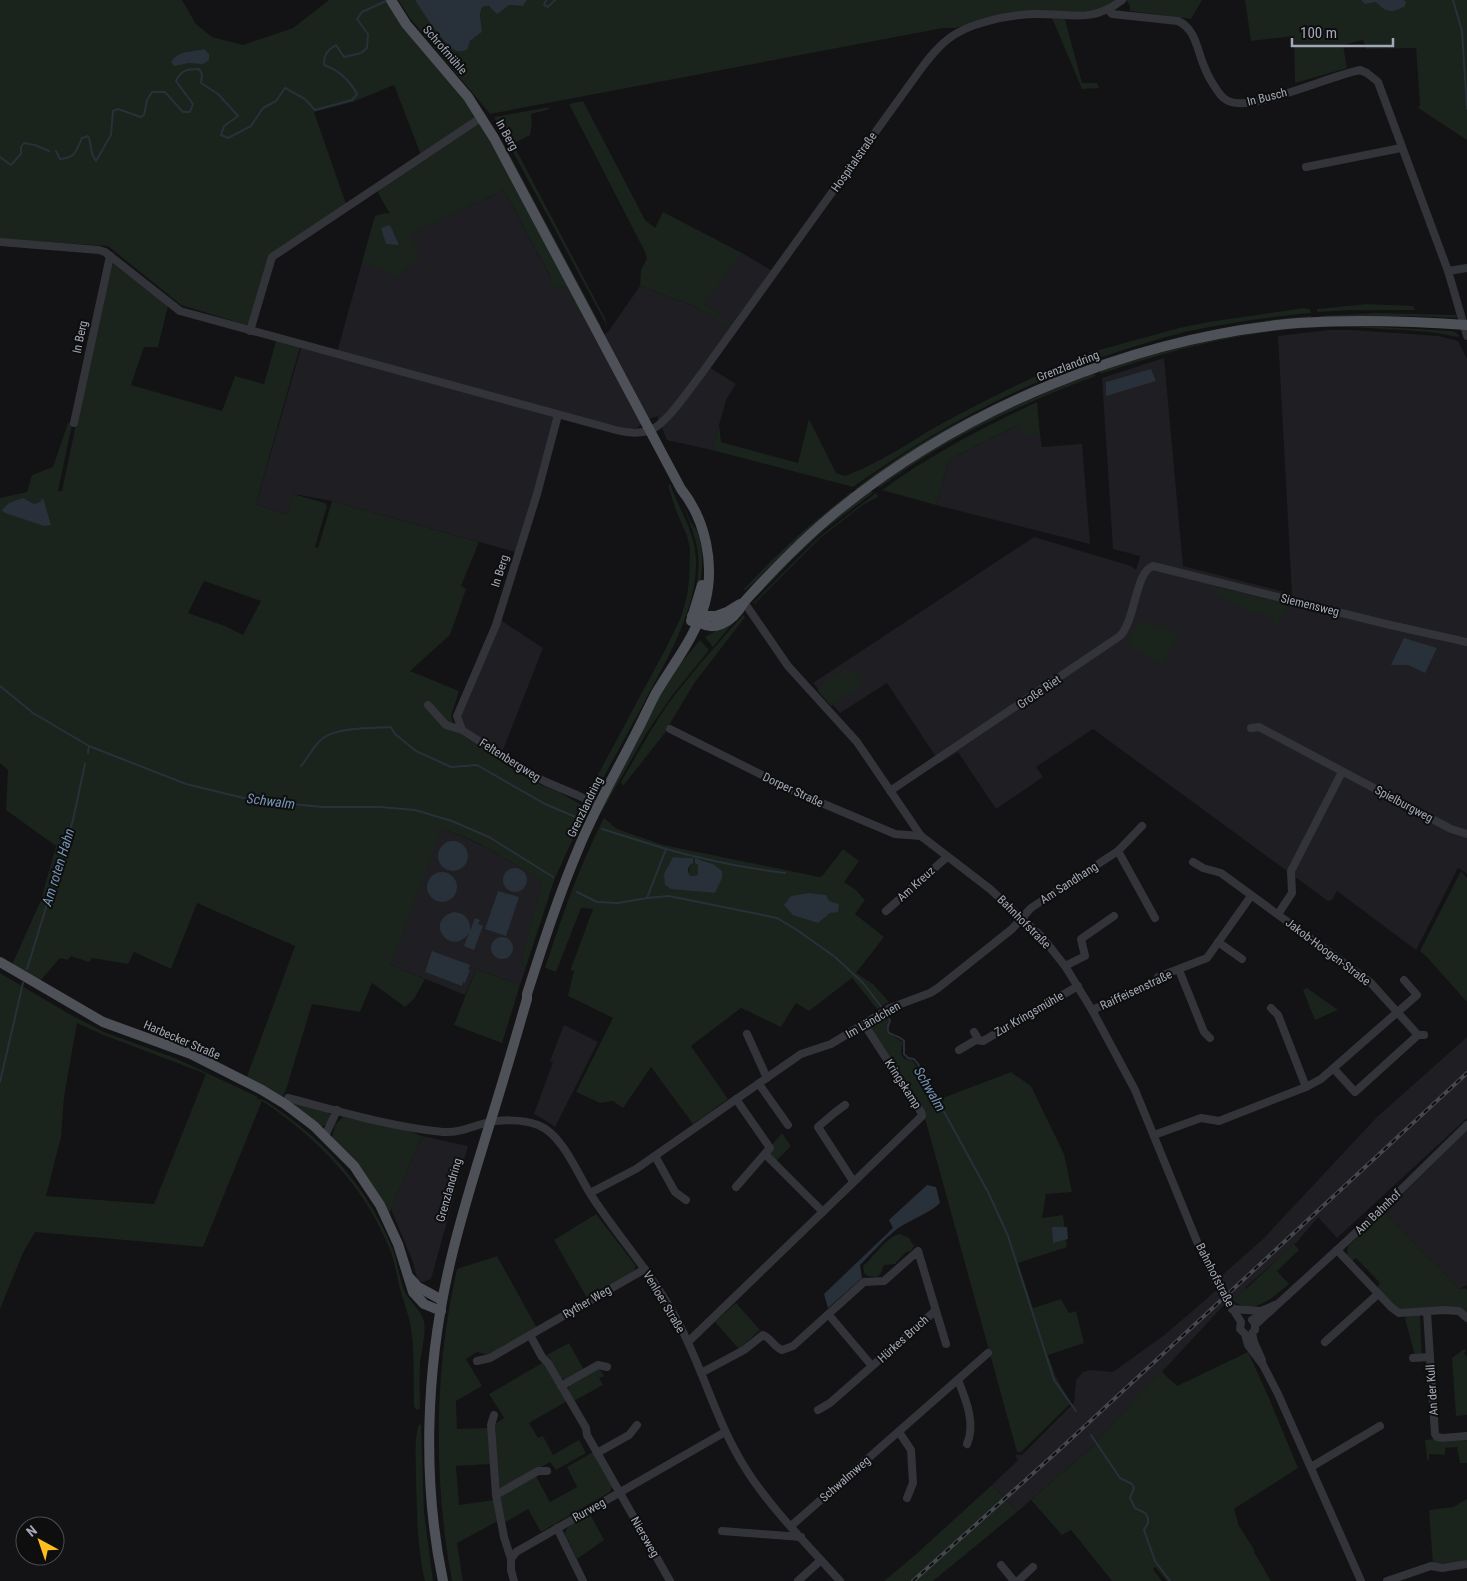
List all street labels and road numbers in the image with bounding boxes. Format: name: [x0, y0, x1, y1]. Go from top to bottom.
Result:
street label: Schrofmühle: [420, 23, 470, 77]
street label: In Busch: [1246, 85, 1289, 109]
street label: In Berg: [493, 117, 521, 153]
street label: Hospitalstraße: [828, 129, 880, 195]
street label: In Berg: [70, 319, 90, 355]
street label: Grenzlandring: [1035, 348, 1101, 384]
street label: In Berg: [488, 553, 512, 589]
street label: Siemensweg: [1279, 591, 1341, 619]
street label: Große Riet: [1015, 672, 1064, 712]
street label: Feltenbergweg: [477, 736, 543, 784]
street label: Dorper Straße: [760, 770, 826, 810]
street label: Grenzlandring: [564, 774, 606, 840]
street label: Spielburgweg: [1373, 783, 1436, 825]
street label: Am Sandhang: [1038, 859, 1100, 907]
street label: Am Kreuz: [894, 864, 938, 904]
street label: Bahnhofstraße: [994, 892, 1054, 952]
street label: Jakob-Hoogen-Straße: [1283, 916, 1373, 989]
street label: Raiffeisenstraße: [1098, 967, 1175, 1013]
street label: Zur Kringsmühle: [992, 988, 1066, 1039]
street label: Im Ländchen: [843, 999, 903, 1041]
street label: Harbecker Straße: [141, 1018, 223, 1063]
street label: Kringskamp: [882, 1057, 924, 1111]
street label: Grenzlandring: [433, 1156, 465, 1224]
street label: Am Bahnhof: [1352, 1187, 1404, 1237]
street label: Bahnhofstraße: [1193, 1241, 1237, 1310]
street label: Venloer Straße: [640, 1269, 688, 1336]
street label: Ryther Weg: [560, 1283, 614, 1321]
street label: Hürkes Bruch: [875, 1312, 931, 1365]
street label: An der Kull: [1423, 1364, 1441, 1416]
street label: Schwalmweg: [817, 1453, 873, 1505]
street label: Rurweg: [570, 1495, 608, 1525]
street label: Niersweg: [628, 1514, 662, 1560]

